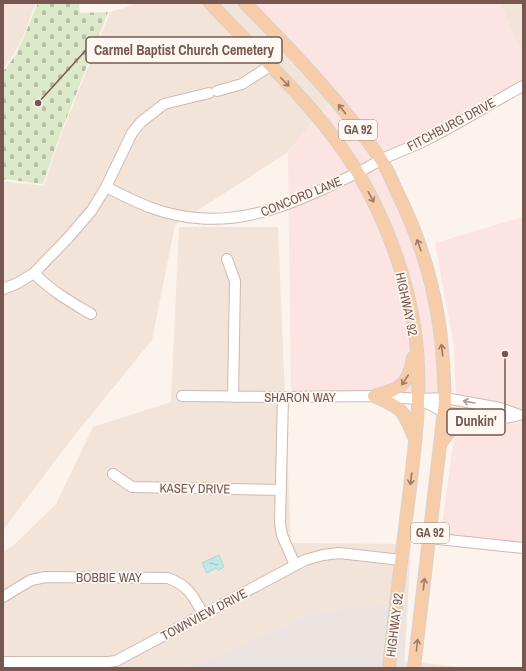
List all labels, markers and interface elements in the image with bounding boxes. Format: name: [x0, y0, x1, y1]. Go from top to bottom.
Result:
callout: Carmel Baptist Church Cemetery: [86, 37, 282, 63]
text: Carmel Baptist Church Cemetery: [94, 41, 275, 59]
one-way arrow: [280, 77, 290, 87]
street label: FITCHBURG DRIVE: [404, 94, 498, 155]
one-way arrow: [338, 103, 346, 114]
road number: GA 92: [339, 120, 377, 140]
street label: CONCORD LANE: [258, 172, 344, 220]
one-way arrow: [368, 191, 375, 203]
one-way arrow: [415, 240, 423, 252]
street label: HIGHWAY 92: [392, 271, 422, 337]
one-way arrow: [438, 344, 446, 357]
one-way arrow: [401, 374, 409, 386]
street label: SHARON WAY: [264, 389, 336, 406]
one-way arrow: [463, 398, 476, 406]
callout: Dunkin': [447, 409, 505, 435]
text: Dunkin': [455, 412, 497, 430]
one-way arrow: [407, 472, 415, 485]
street label: KASEY DRIVE: [159, 479, 231, 498]
road number: GA 92: [411, 523, 449, 543]
street label: BOBBIE WAY: [76, 569, 142, 586]
one-way arrow: [420, 578, 428, 591]
street label: TOWNVIEW DRIVE: [158, 585, 250, 644]
street label: HIGHWAY 92: [382, 592, 407, 658]
one-way arrow: [413, 639, 420, 652]

